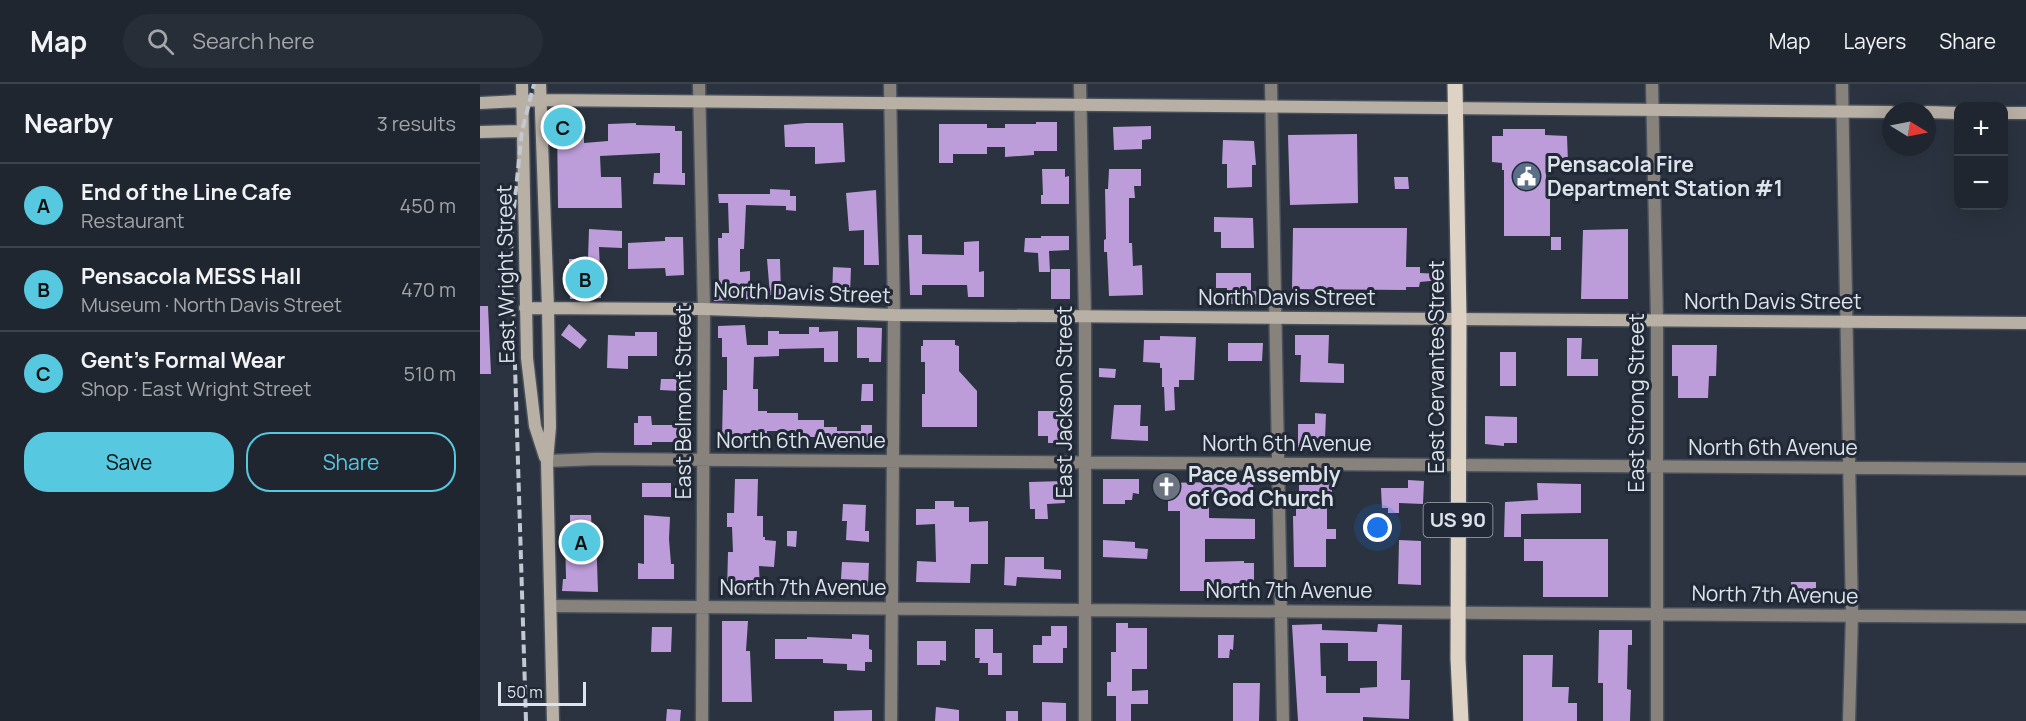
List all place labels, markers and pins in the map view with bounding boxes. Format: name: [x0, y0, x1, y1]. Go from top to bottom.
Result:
pin: C: [544, 104, 583, 150]
place label: Pensacola Fire Department Station #1: [1547, 150, 1783, 202]
public building icon: Pensacola Fire Department Station #1: [1510, 161, 1542, 193]
pin: B: [566, 256, 604, 302]
place label: Pace Assembly of God Church: [1188, 460, 1341, 512]
church icon: Pace Assembly of God Church: [1151, 471, 1183, 503]
pin: A: [562, 520, 600, 564]

